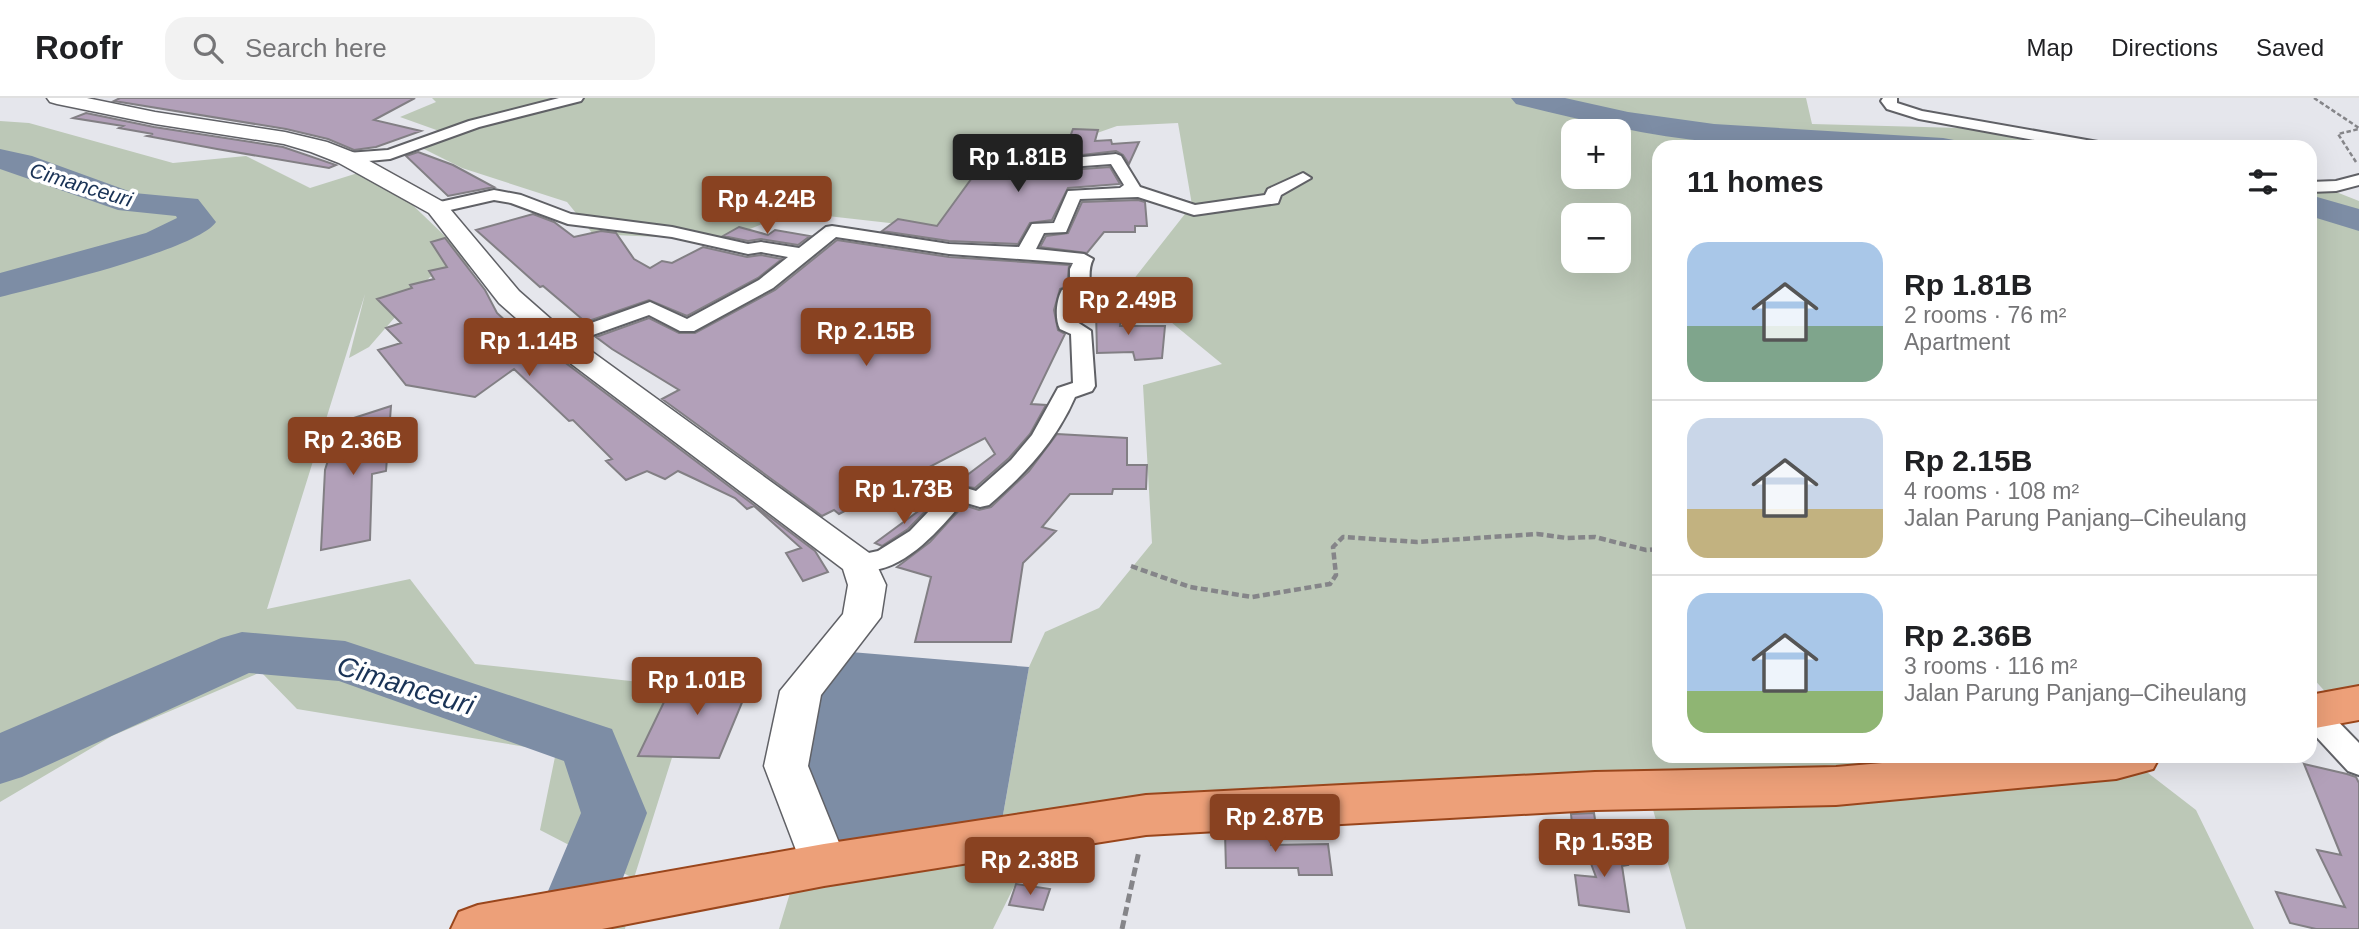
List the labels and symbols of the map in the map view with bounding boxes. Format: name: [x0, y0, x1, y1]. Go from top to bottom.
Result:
pin: Rp 1.81B: [946, 134, 1090, 194]
water label: Cimanceuri: [27, 158, 137, 211]
pin: Rp 4.24B: [695, 176, 839, 236]
pin: Rp 2.49B: [1056, 278, 1200, 337]
pin: Rp 2.15B: [794, 308, 938, 368]
pin: Rp 1.14B: [457, 318, 601, 378]
pin: Rp 2.36B: [281, 418, 425, 477]
pin: Rp 1.73B: [832, 466, 976, 526]
water label: Cimanceuri: [334, 650, 479, 721]
pin: Rp 1.01B: [625, 658, 769, 717]
pin: Rp 2.87B: [1203, 794, 1347, 854]
pin: Rp 1.53B: [1532, 820, 1676, 879]
pin: Rp 2.38B: [958, 838, 1102, 897]

